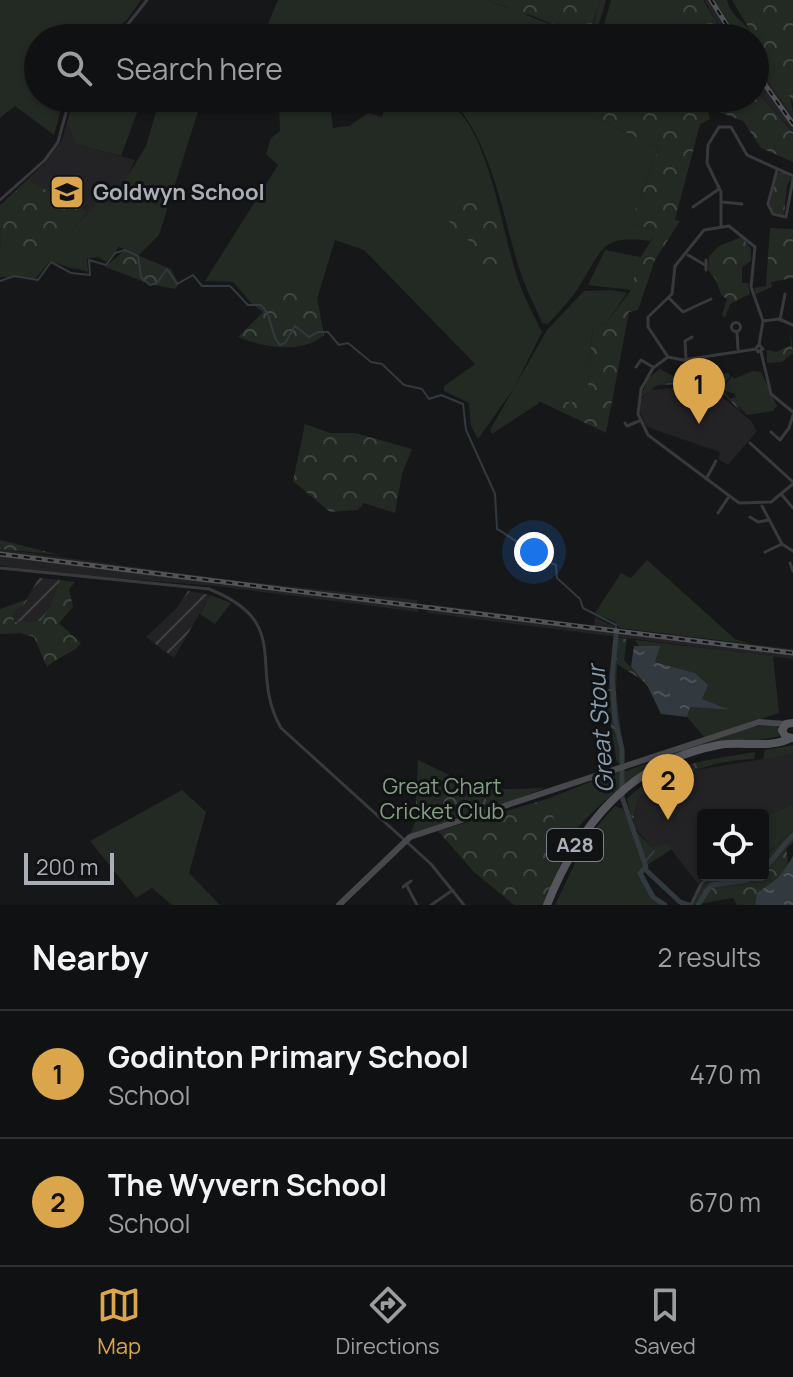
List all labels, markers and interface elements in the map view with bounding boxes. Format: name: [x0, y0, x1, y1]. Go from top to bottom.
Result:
search box: [24, 24, 769, 112]
icon: search: [52, 46, 96, 90]
text: Search here: [116, 48, 283, 89]
school or university icon: Goldwyn School: [48, 173, 86, 211]
place label: Goldwyn School: [93, 177, 265, 207]
pin: 1: [673, 358, 725, 424]
your location: [514, 532, 554, 572]
water label: Great Stour: [578, 661, 620, 794]
pin: 2: [642, 754, 694, 820]
park label: Great Chart Cricket Club: [380, 771, 504, 826]
map controls: [697, 809, 769, 881]
button: locate: [697, 809, 769, 881]
road number: A28: [547, 829, 603, 861]
scale bar: [24, 849, 114, 885]
text: 200 m: [36, 852, 98, 882]
text: Nearby: [32, 934, 148, 980]
text: 2 results: [657, 939, 761, 975]
text: Godinton Primary School: [108, 1036, 469, 1077]
text: 1: [52, 1056, 64, 1092]
text: 470 m: [690, 1056, 761, 1092]
text: School: [108, 1077, 191, 1113]
text: The Wyvern School: [108, 1164, 387, 1205]
text: 2: [50, 1184, 66, 1220]
text: 670 m: [689, 1184, 761, 1220]
text: School: [108, 1205, 191, 1241]
tab: Map: [97, 1283, 141, 1361]
tab: Directions: [335, 1283, 440, 1361]
tab: Saved: [634, 1283, 696, 1361]

